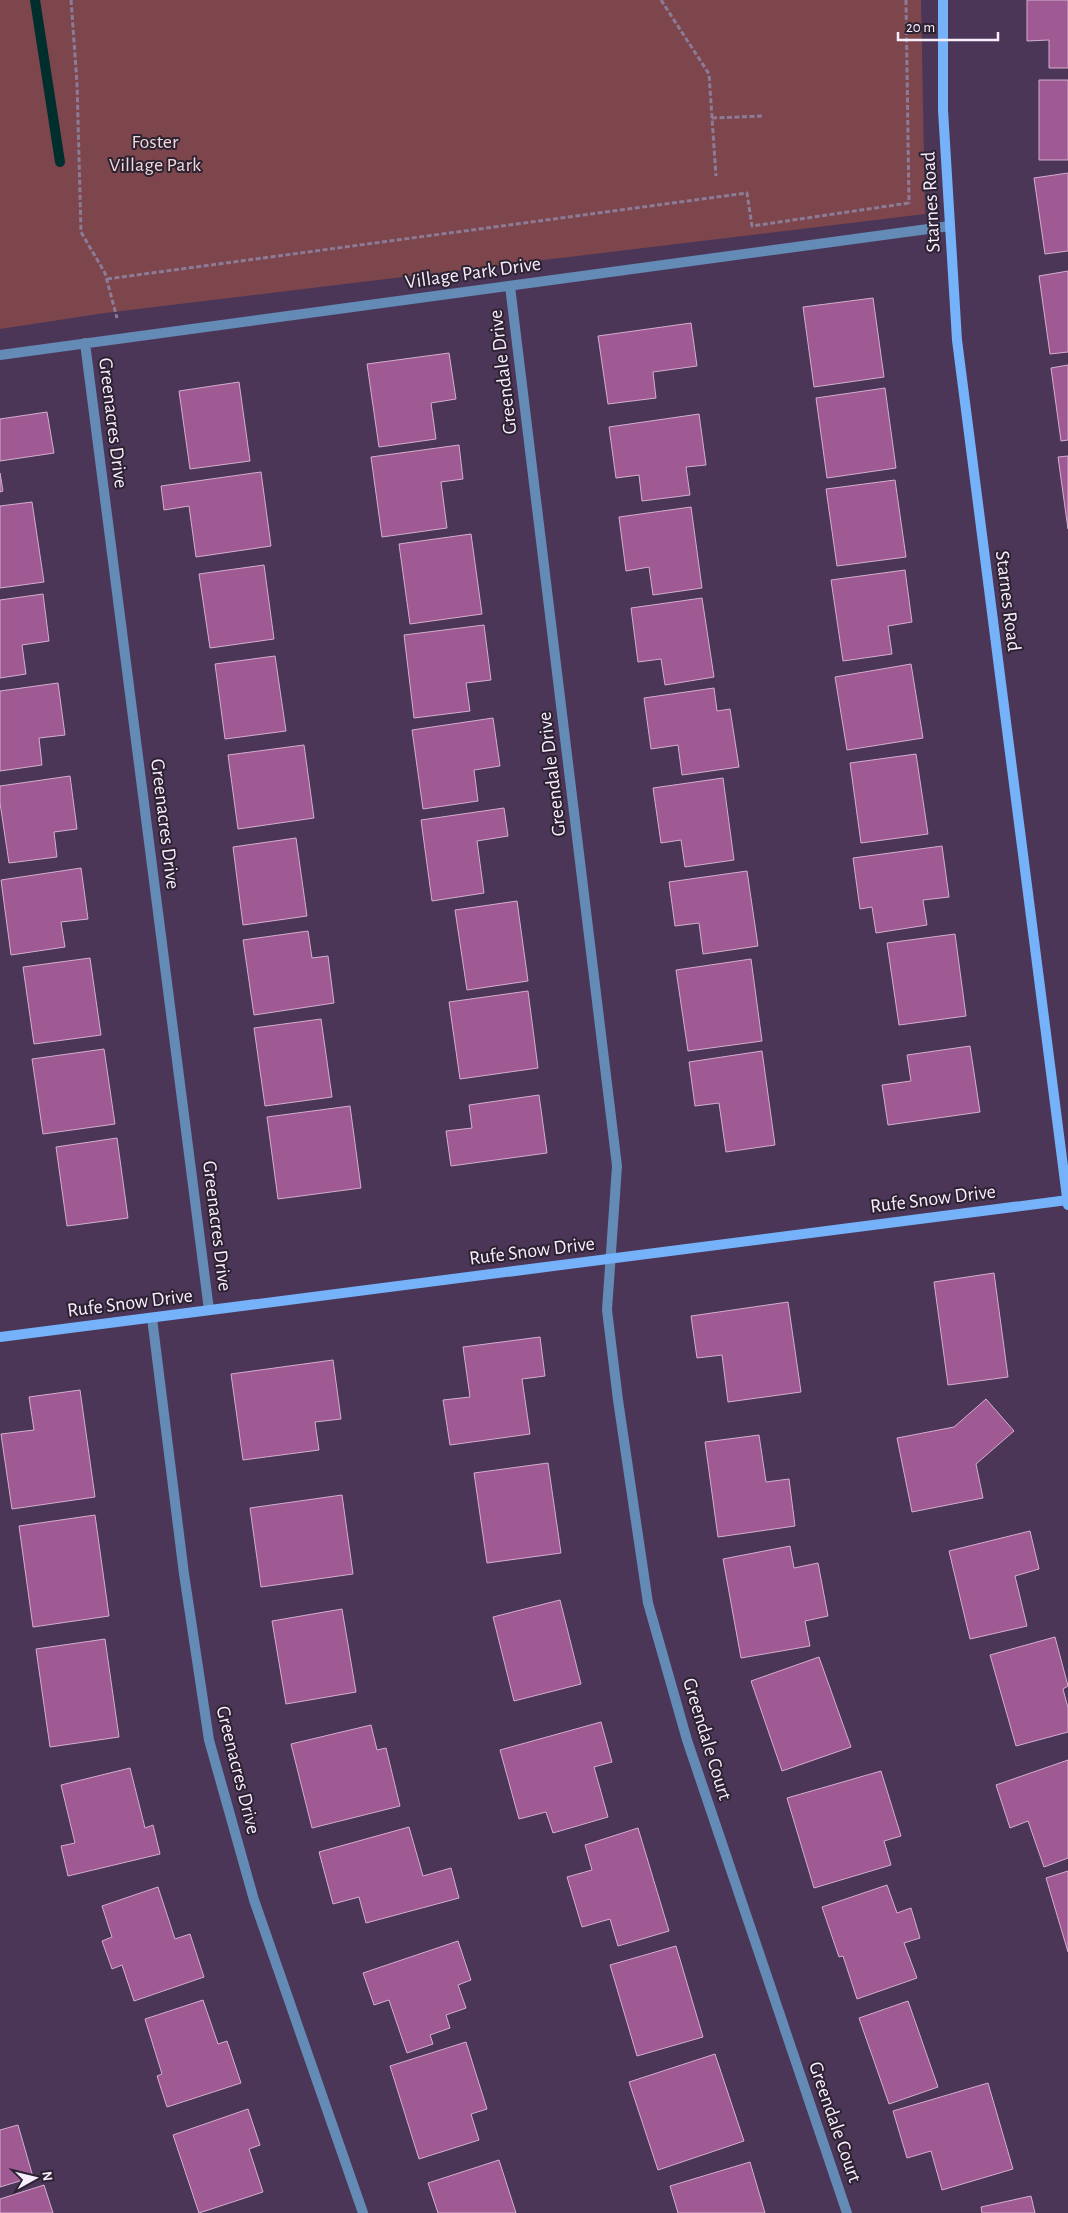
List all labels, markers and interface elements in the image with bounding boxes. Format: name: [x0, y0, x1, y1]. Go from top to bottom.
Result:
scale bar: [898, 10, 998, 42]
text: 20 m: [906, 20, 935, 35]
park label: Foster Village Park: [109, 132, 201, 175]
street label: Starnes Road: [918, 151, 944, 253]
street label: Village Park Drive: [404, 254, 542, 292]
street label: Greendale Drive: [485, 309, 521, 435]
street label: Greenacres Drive: [95, 357, 131, 489]
street label: Starnes Road: [992, 549, 1024, 653]
street label: Greendale Drive: [534, 711, 570, 837]
street label: Greenacres Drive: [147, 758, 183, 890]
street label: Greenacres Drive: [199, 1160, 235, 1292]
street label: Rufe Snow Drive: [869, 1181, 997, 1217]
street label: Rufe Snow Drive: [468, 1233, 596, 1269]
street label: Rufe Snow Drive: [66, 1285, 194, 1321]
street label: Greendale Court: [679, 1676, 735, 1803]
street label: Greenacres Drive: [212, 1704, 264, 1836]
street label: Greendale Court: [805, 2059, 865, 2186]
north arrow: [10, 2153, 60, 2203]
text: N: [39, 2171, 54, 2182]

